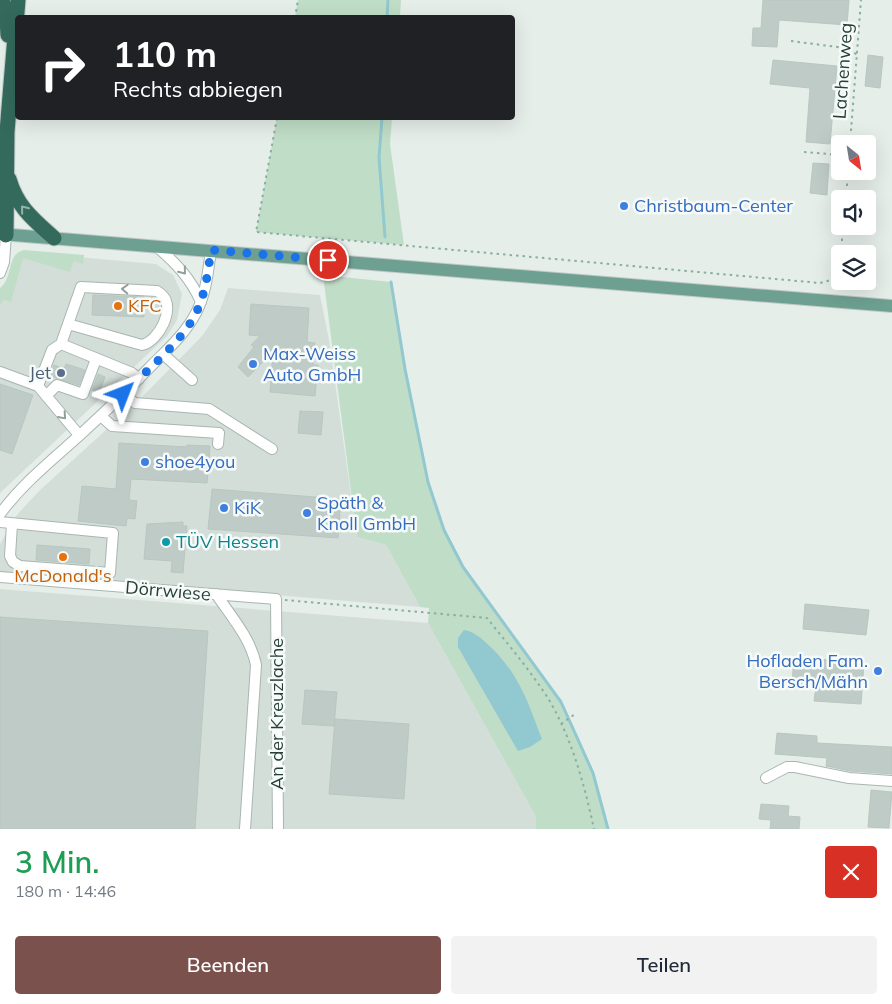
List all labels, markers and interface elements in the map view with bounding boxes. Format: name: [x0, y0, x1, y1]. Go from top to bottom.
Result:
street label: Lachenweg: [828, 22, 857, 120]
text: 110 m: [113, 32, 217, 76]
icon: right: [30, 35, 95, 100]
text: Rechts abbiegen: [113, 75, 283, 103]
north arrow: [831, 135, 876, 180]
map controls: [831, 135, 876, 290]
button: sound: [831, 190, 876, 235]
place label: Christbaum-Center: [634, 194, 793, 217]
marker: Christbaum-Center: [618, 200, 630, 212]
one-way arrow: [20, 205, 29, 214]
pin: [307, 239, 349, 281]
button: layers: [831, 245, 876, 290]
icon: arrive: [314, 246, 342, 274]
one-way arrow: [177, 266, 186, 275]
one-way arrow: [121, 284, 129, 295]
place label: KFC: [128, 294, 162, 317]
marker: KFC: [112, 300, 124, 312]
place label: Max-Weiss Auto GmbH: [263, 342, 361, 386]
marker: Max-Weiss Auto GmbH: [247, 358, 259, 370]
place label: Jet: [29, 361, 51, 384]
marker: Jet: [55, 367, 67, 379]
position arrow: [96, 367, 148, 419]
one-way arrow: [57, 410, 66, 419]
place label: shoe4you: [155, 450, 235, 473]
marker: shoe4you: [139, 456, 151, 468]
place label: Späth & Knoll GmbH: [317, 491, 416, 535]
place label: KiK: [234, 496, 262, 519]
marker: KiK: [218, 502, 230, 514]
marker: Späth & Knoll GmbH: [301, 507, 313, 519]
place label: TÜV Hessen: [176, 530, 279, 553]
marker: TÜV Hessen: [160, 536, 172, 548]
marker: McDonald's: [57, 551, 69, 563]
place label: McDonald's: [14, 564, 112, 587]
street label: Dörrwiese: [124, 575, 212, 606]
street label: An der Kreuzlache: [265, 638, 288, 790]
place label: Hofladen Fam. Bersch/Mähn: [747, 649, 868, 693]
marker: Hofladen Fam. Bersch/Mähn: [872, 665, 884, 677]
text: 3 Min.: [15, 843, 99, 881]
button: close: [825, 846, 877, 898]
text: 180 m · 14:46: [15, 881, 116, 901]
button: Beenden: [15, 936, 441, 994]
button: Teilen: [451, 936, 877, 994]

